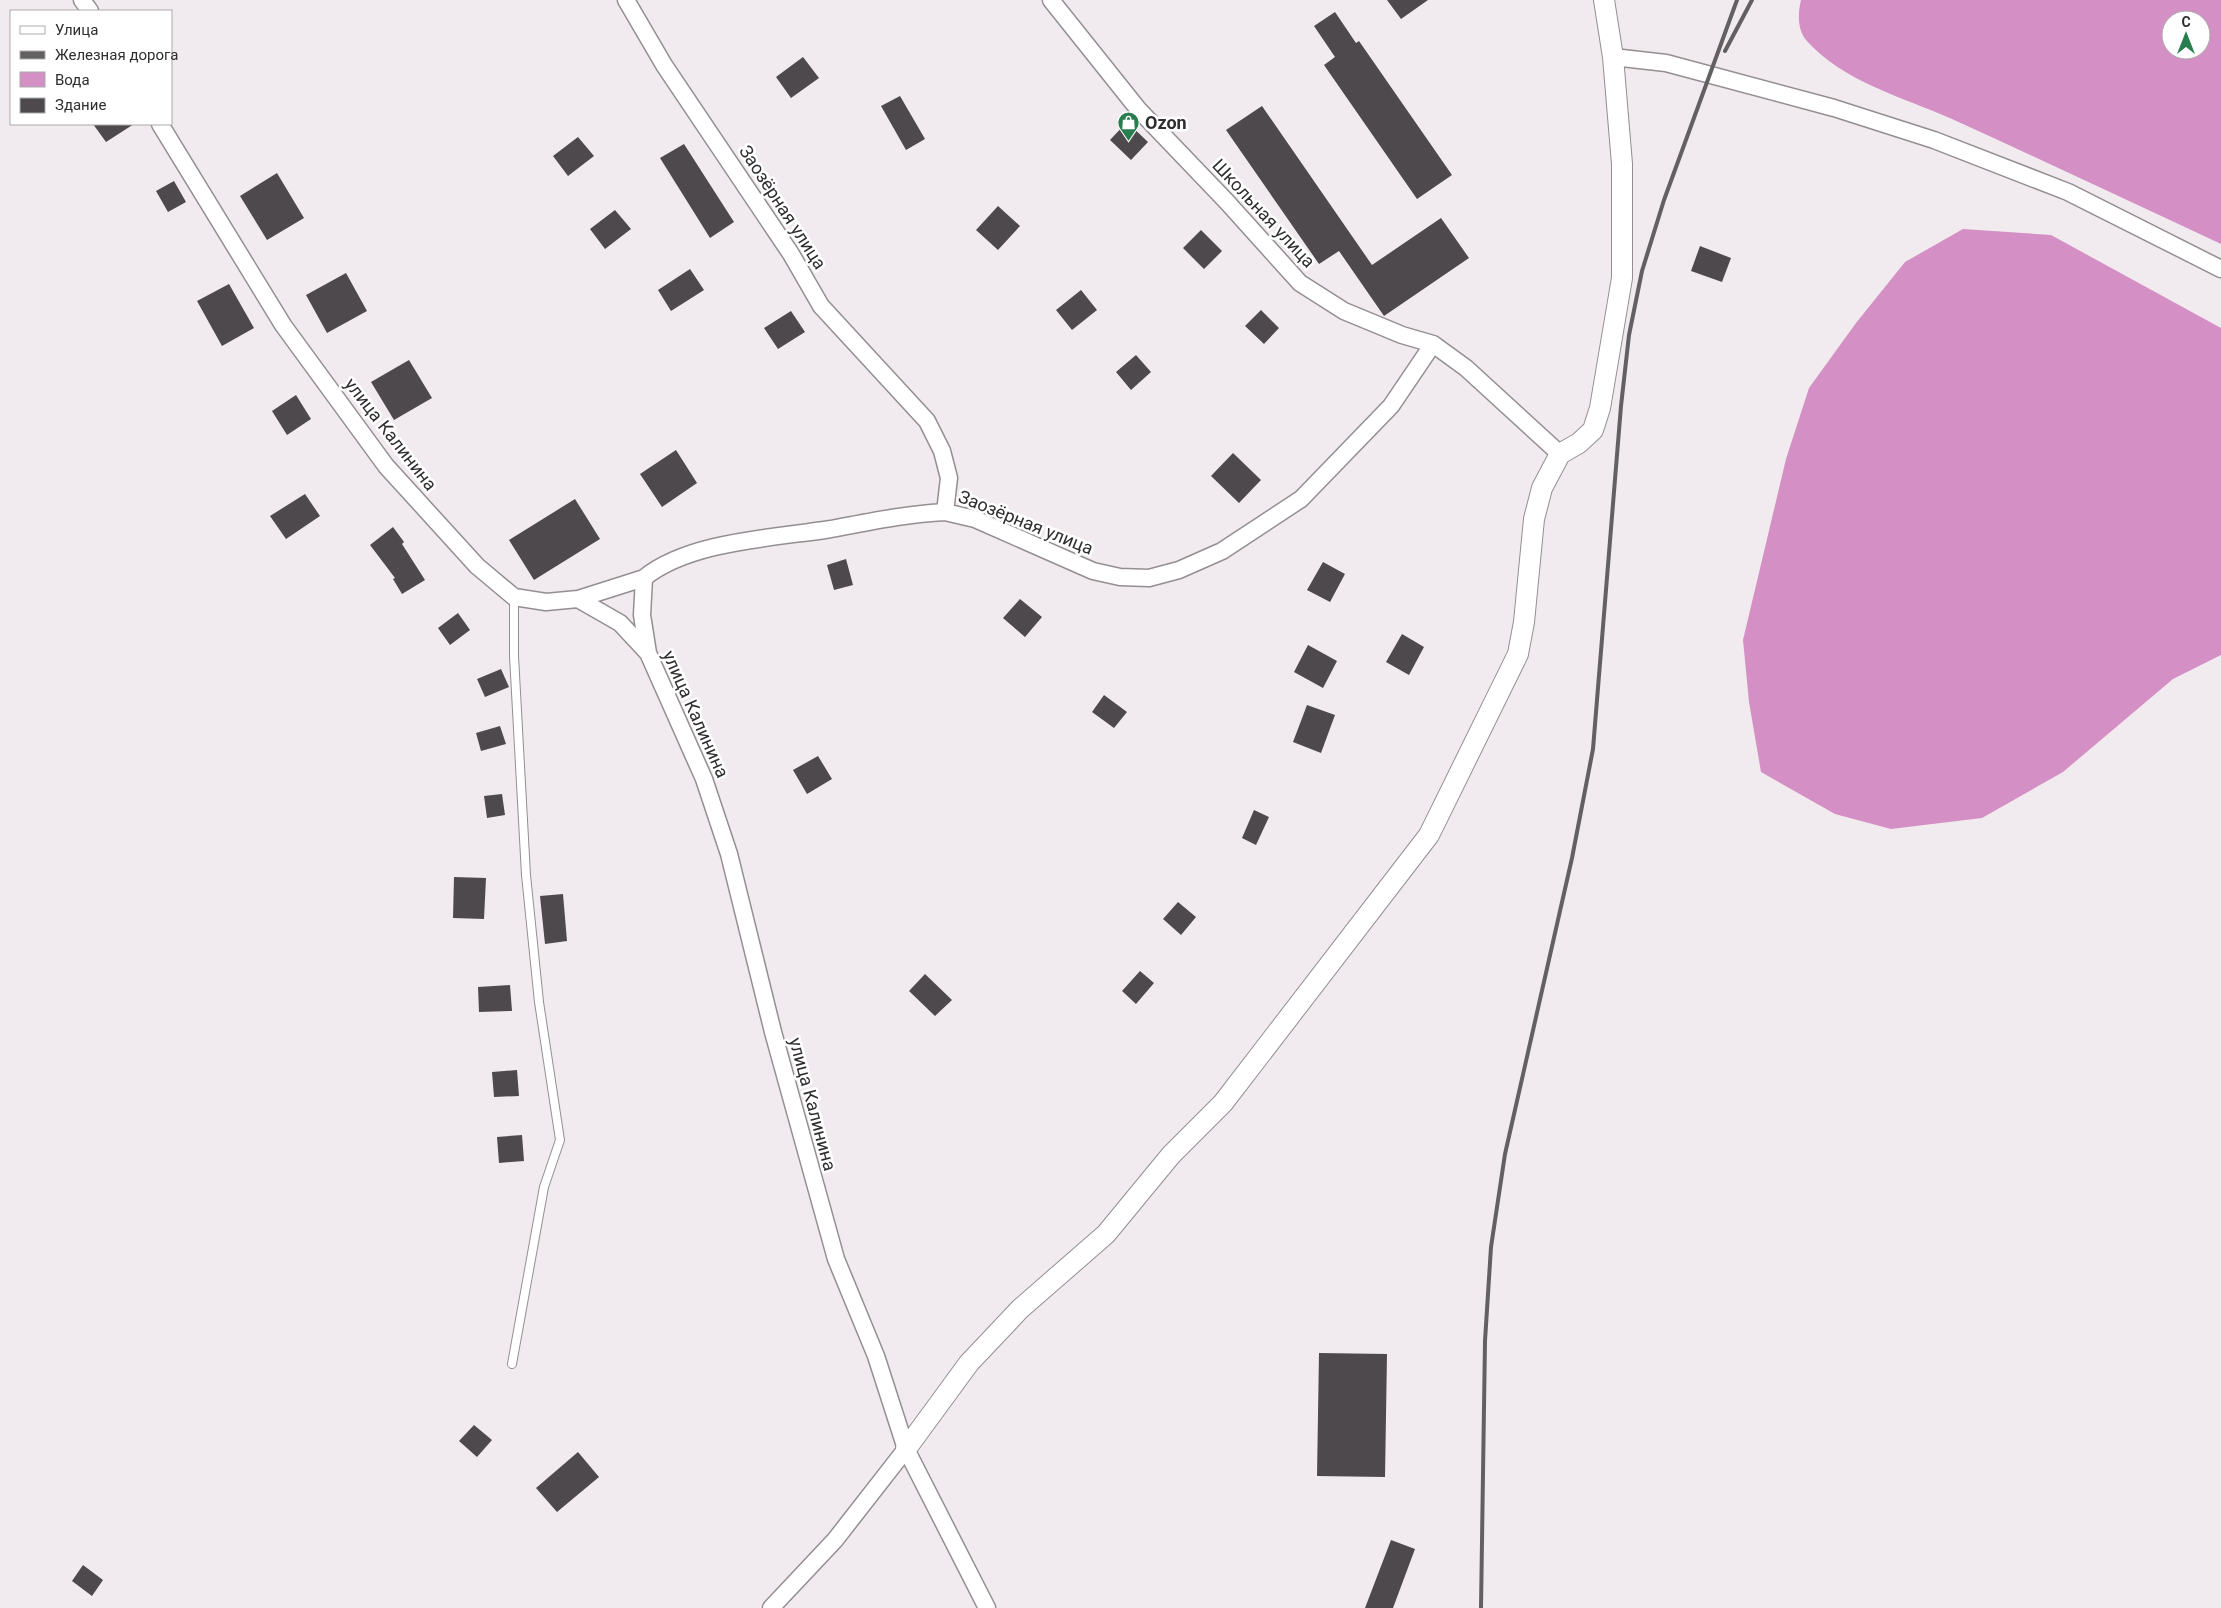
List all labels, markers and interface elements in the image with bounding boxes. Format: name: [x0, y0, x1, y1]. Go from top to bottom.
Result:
legend: [10, 10, 172, 125]
north arrow: [2161, 10, 2211, 60]
text: С: [2181, 14, 2191, 30]
text: Улица: [55, 21, 98, 39]
text: Железная дорога: [55, 46, 178, 64]
text: Вода: [55, 71, 90, 89]
text: Здание: [55, 96, 106, 114]
shop icon: Ozon: [1117, 110, 1141, 141]
place label: Ozon: [1145, 112, 1187, 133]
street label: Заозёрная улица: [735, 141, 831, 273]
street label: Школьная улица: [1208, 154, 1320, 272]
street label: улица Калинина: [341, 374, 441, 494]
street label: Заозёрная улица: [956, 485, 1096, 559]
street label: улица Калинина: [659, 647, 733, 781]
street label: улица Калинина: [785, 1035, 841, 1173]

